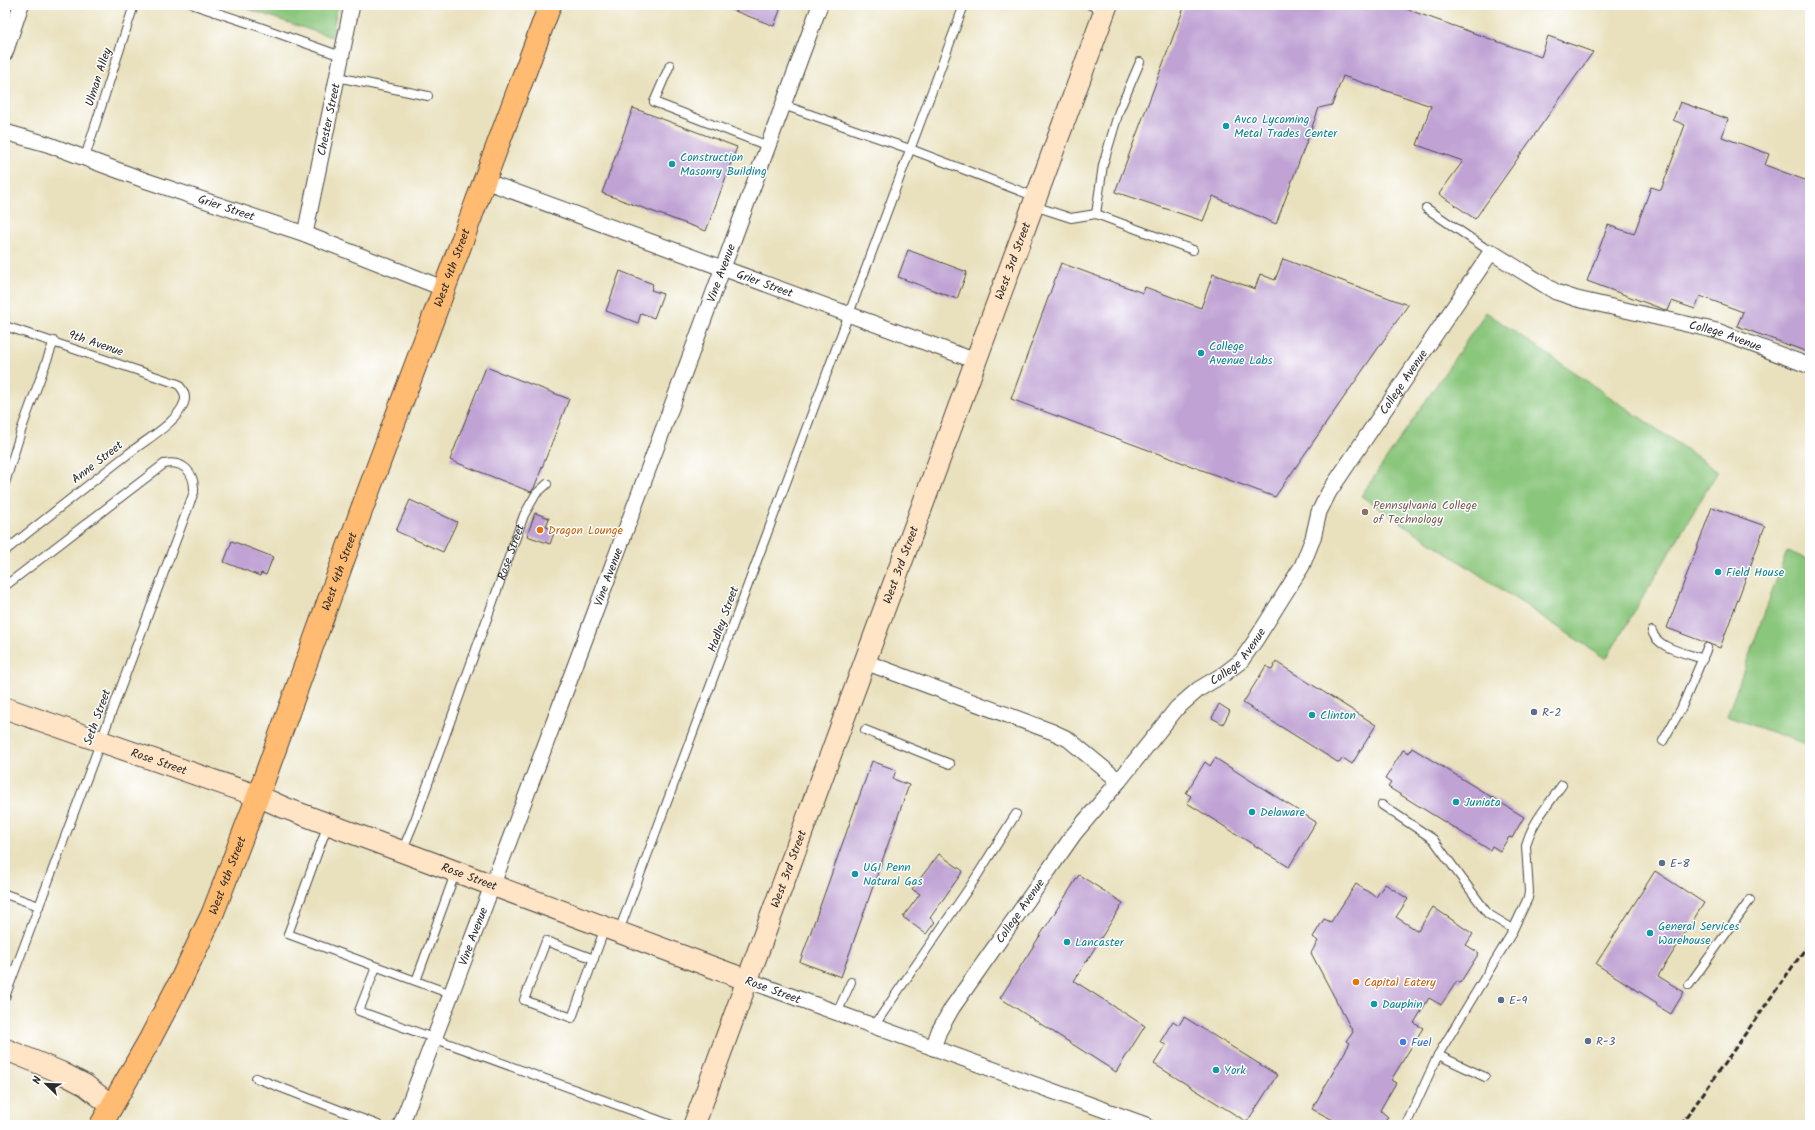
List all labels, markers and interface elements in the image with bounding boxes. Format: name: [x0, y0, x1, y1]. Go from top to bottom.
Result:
street label: Ulman Alley: [80, 45, 117, 109]
street label: Chester Street: [312, 81, 346, 157]
place label: Avco Lycoming Metal Trades Center: [1234, 110, 1338, 143]
marker: Avco Lycoming Metal Trades Center: [1221, 121, 1231, 131]
place label: Construction Masonry Building: [680, 148, 767, 181]
marker: Construction Masonry Building: [667, 159, 677, 169]
street label: Grier Street: [195, 190, 257, 227]
street label: West 3rd Street: [990, 219, 1036, 303]
street label: West 4th Street: [429, 226, 476, 310]
street label: Vine Avenue: [702, 241, 741, 305]
street label: Grier Street: [734, 265, 796, 303]
street label: College Avenue: [1687, 316, 1765, 357]
street label: 9th Avenue: [66, 325, 126, 362]
place label: College Avenue Labs: [1209, 337, 1273, 370]
street label: College Avenue: [1375, 345, 1433, 419]
marker: College Avenue Labs: [1196, 348, 1206, 358]
street label: Anne Street: [68, 436, 127, 489]
place label: Pennsylvania College of Technology: [1373, 496, 1477, 529]
marker: Pennsylvania College of Technology: [1360, 507, 1370, 517]
street label: Rose Street: [492, 521, 530, 583]
place label: Dragon Lounge: [548, 521, 624, 540]
street label: West 3rd Street: [878, 523, 924, 607]
marker: Dragon Lounge: [535, 525, 545, 535]
street label: West 4th Street: [317, 529, 363, 614]
street label: Vine Avenue: [589, 544, 629, 609]
place label: Field House: [1726, 563, 1785, 582]
marker: Field House: [1713, 567, 1723, 577]
street label: Hadley Street: [703, 583, 744, 655]
street label: College Avenue: [1206, 624, 1271, 690]
street label: Seth Street: [79, 686, 116, 748]
place label: R-2: [1542, 703, 1562, 722]
place label: Clinton: [1320, 706, 1356, 725]
marker: R-2: [1529, 707, 1539, 717]
marker: Clinton: [1307, 710, 1317, 720]
street label: Rose Street: [128, 743, 190, 781]
place label: Juniata: [1464, 793, 1501, 812]
marker: Juniata: [1451, 797, 1461, 807]
place label: Delaware: [1260, 803, 1305, 822]
marker: Delaware: [1247, 807, 1257, 817]
street label: West 3rd Street: [766, 827, 812, 911]
street label: West 4th Street: [204, 833, 252, 918]
place label: E-8: [1670, 854, 1691, 873]
street label: Rose Street: [438, 858, 500, 896]
place label: UGI Penn Natural Gas: [863, 858, 923, 891]
marker: E-8: [1657, 858, 1667, 868]
marker: UGI Penn Natural Gas: [850, 869, 860, 879]
street label: College Avenue: [991, 874, 1050, 947]
street label: Vine Avenue: [454, 904, 493, 968]
place label: General Services Warehouse: [1658, 917, 1739, 950]
marker: General Services Warehouse: [1645, 928, 1655, 938]
place label: Lancaster: [1075, 933, 1125, 952]
marker: Lancaster: [1062, 937, 1072, 947]
street label: Rose Street: [742, 972, 804, 1009]
place label: Capital Eatery: [1364, 973, 1436, 992]
marker: Capital Eatery: [1351, 977, 1361, 987]
place label: E-9: [1509, 991, 1528, 1010]
place label: Dauphin: [1382, 995, 1423, 1014]
marker: E-9: [1496, 995, 1506, 1005]
marker: Dauphin: [1369, 999, 1379, 1009]
place label: R-3: [1596, 1032, 1616, 1051]
place label: Fuel: [1411, 1033, 1431, 1052]
marker: R-3: [1583, 1036, 1593, 1046]
marker: Fuel: [1398, 1037, 1408, 1047]
place label: York: [1224, 1061, 1246, 1080]
north arrow: [26, 1064, 66, 1104]
marker: York: [1211, 1065, 1221, 1075]
text: N: [28, 1074, 47, 1087]

